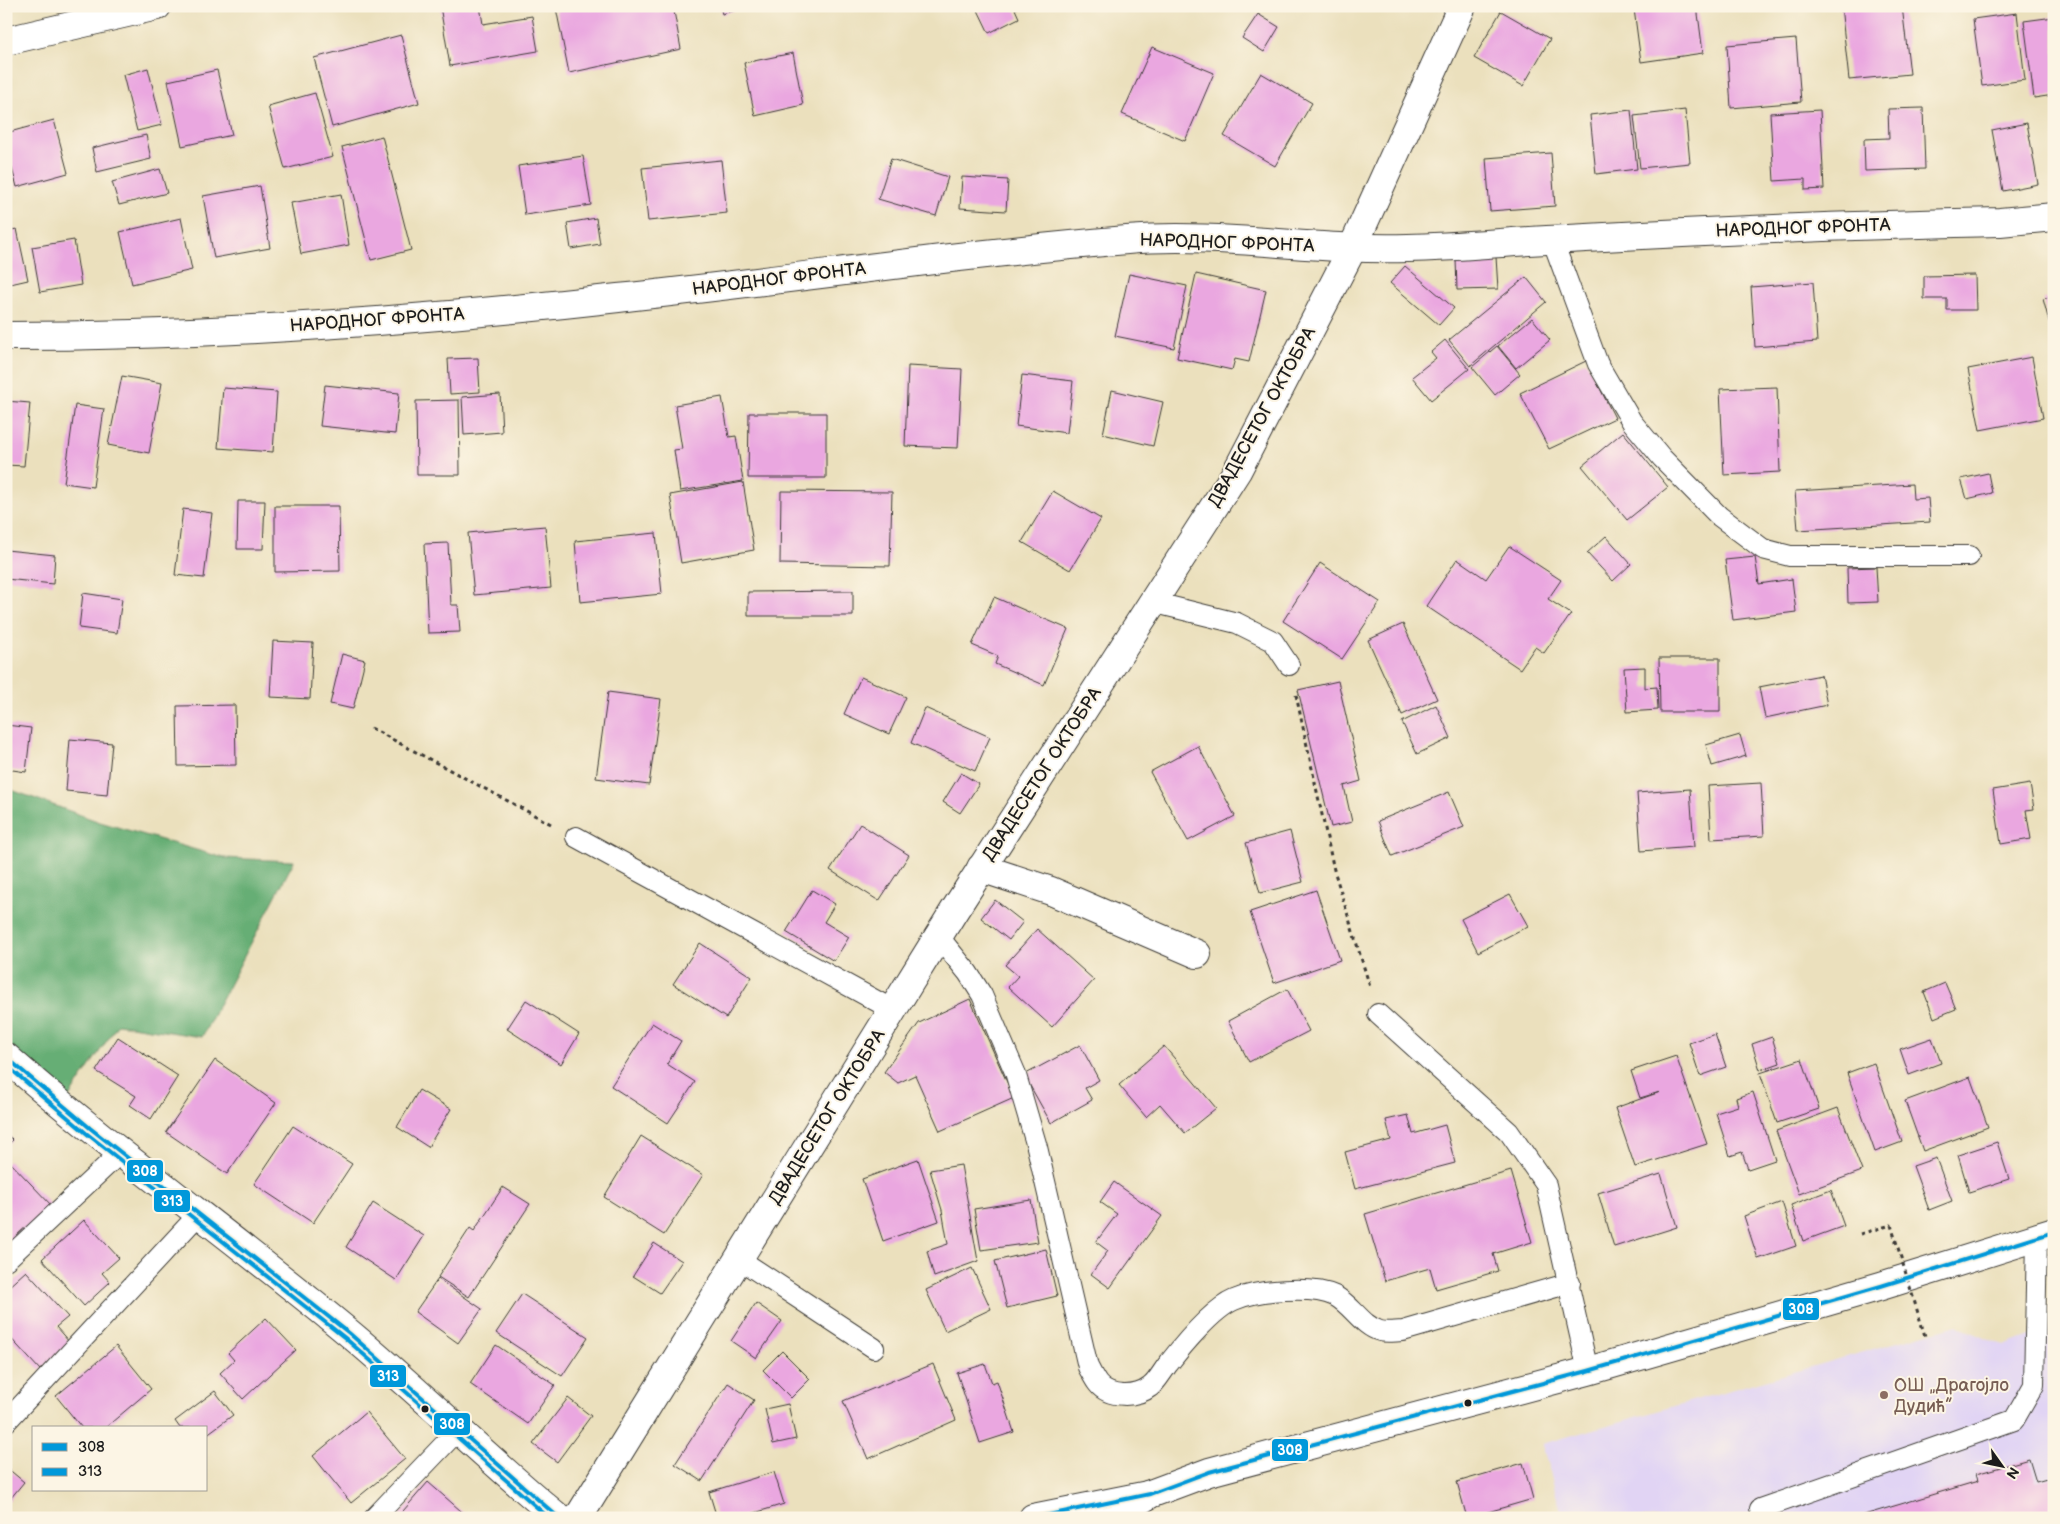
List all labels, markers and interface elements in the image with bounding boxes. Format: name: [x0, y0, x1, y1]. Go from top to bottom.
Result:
street label: НАРОДНОГ ФРОНТА: [1715, 214, 1891, 242]
street label: НАРОДНОГ ФРОНТА: [1139, 229, 1315, 257]
street label: НАРОДНОГ ФРОНТА: [691, 258, 867, 300]
street label: НАРОДНОГ ФРОНТА: [289, 303, 465, 337]
street label: ДВАДЕСЕТОГ ОКТОБРА: [1204, 323, 1320, 511]
street label: ДВАДЕСЕТОГ ОКТОБРА: [978, 683, 1106, 865]
street label: ДВАДЕСЕТОГ ОКТОБРА: [764, 1025, 890, 1208]
line badge: 308: [126, 1159, 164, 1183]
text: 308: [132, 1163, 158, 1180]
line badge: 313: [153, 1189, 191, 1213]
text: 313: [161, 1193, 183, 1210]
line badge: 308: [1782, 1297, 1820, 1321]
text: 308: [1788, 1301, 1814, 1318]
line badge: 313: [369, 1364, 407, 1388]
text: 313: [377, 1368, 399, 1385]
place label: ОШ „Драгојло Дудић”: [1894, 1375, 2009, 1417]
marker: ОШ „Драгојло Дудић”: [1878, 1389, 1890, 1401]
unlabelled marker: [1463, 1398, 1473, 1408]
unlabelled marker: [420, 1404, 430, 1414]
line badge: 308: [433, 1412, 471, 1436]
text: 308: [439, 1416, 465, 1433]
legend: [32, 1426, 208, 1492]
text: 308: [78, 1438, 105, 1457]
line badge: 308: [1271, 1438, 1309, 1462]
text: 308: [1277, 1442, 1303, 1459]
north arrow: [1978, 1442, 2028, 1492]
text: 313: [78, 1462, 102, 1481]
text: N: [2002, 1464, 2022, 1482]

